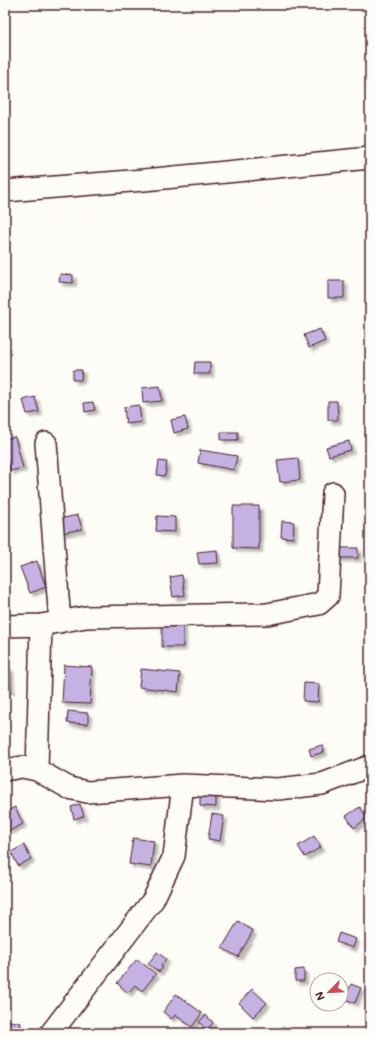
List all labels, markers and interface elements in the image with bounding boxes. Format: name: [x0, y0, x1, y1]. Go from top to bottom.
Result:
north arrow: [309, 972, 349, 1012]
text: N: [311, 989, 328, 1003]

